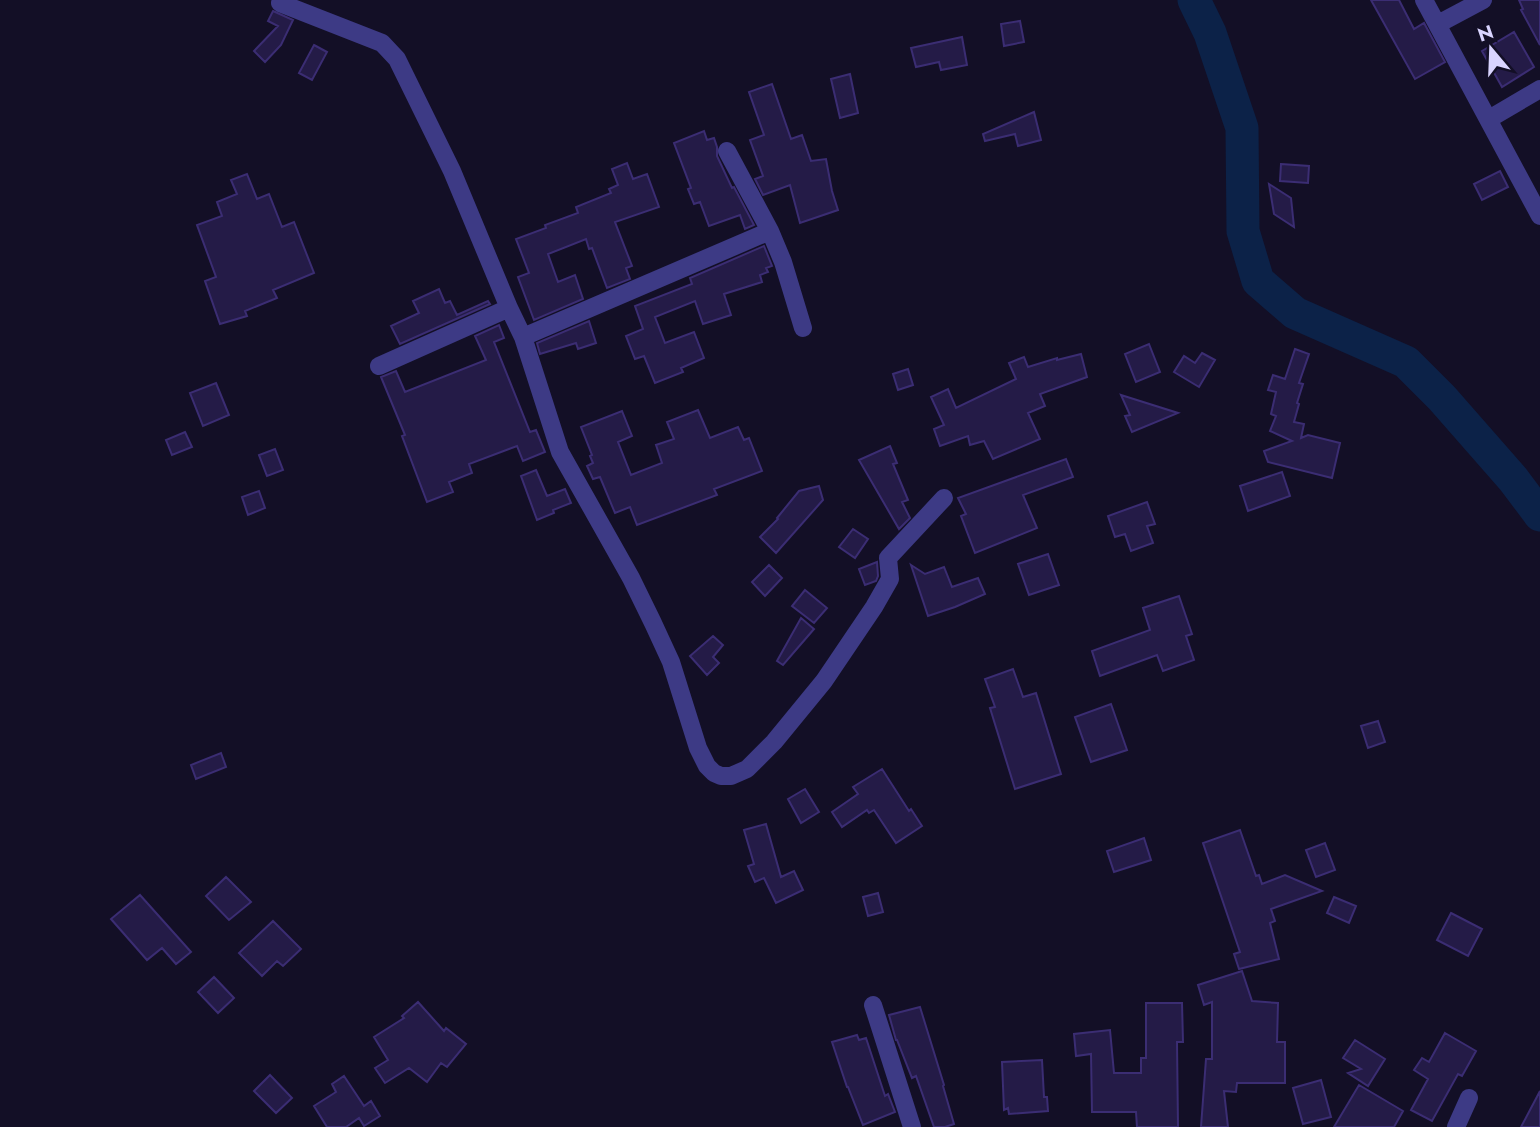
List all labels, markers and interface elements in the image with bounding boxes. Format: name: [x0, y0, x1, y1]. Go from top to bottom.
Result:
north arrow: [1456, 14, 1526, 84]
text: N: [1474, 18, 1497, 49]

